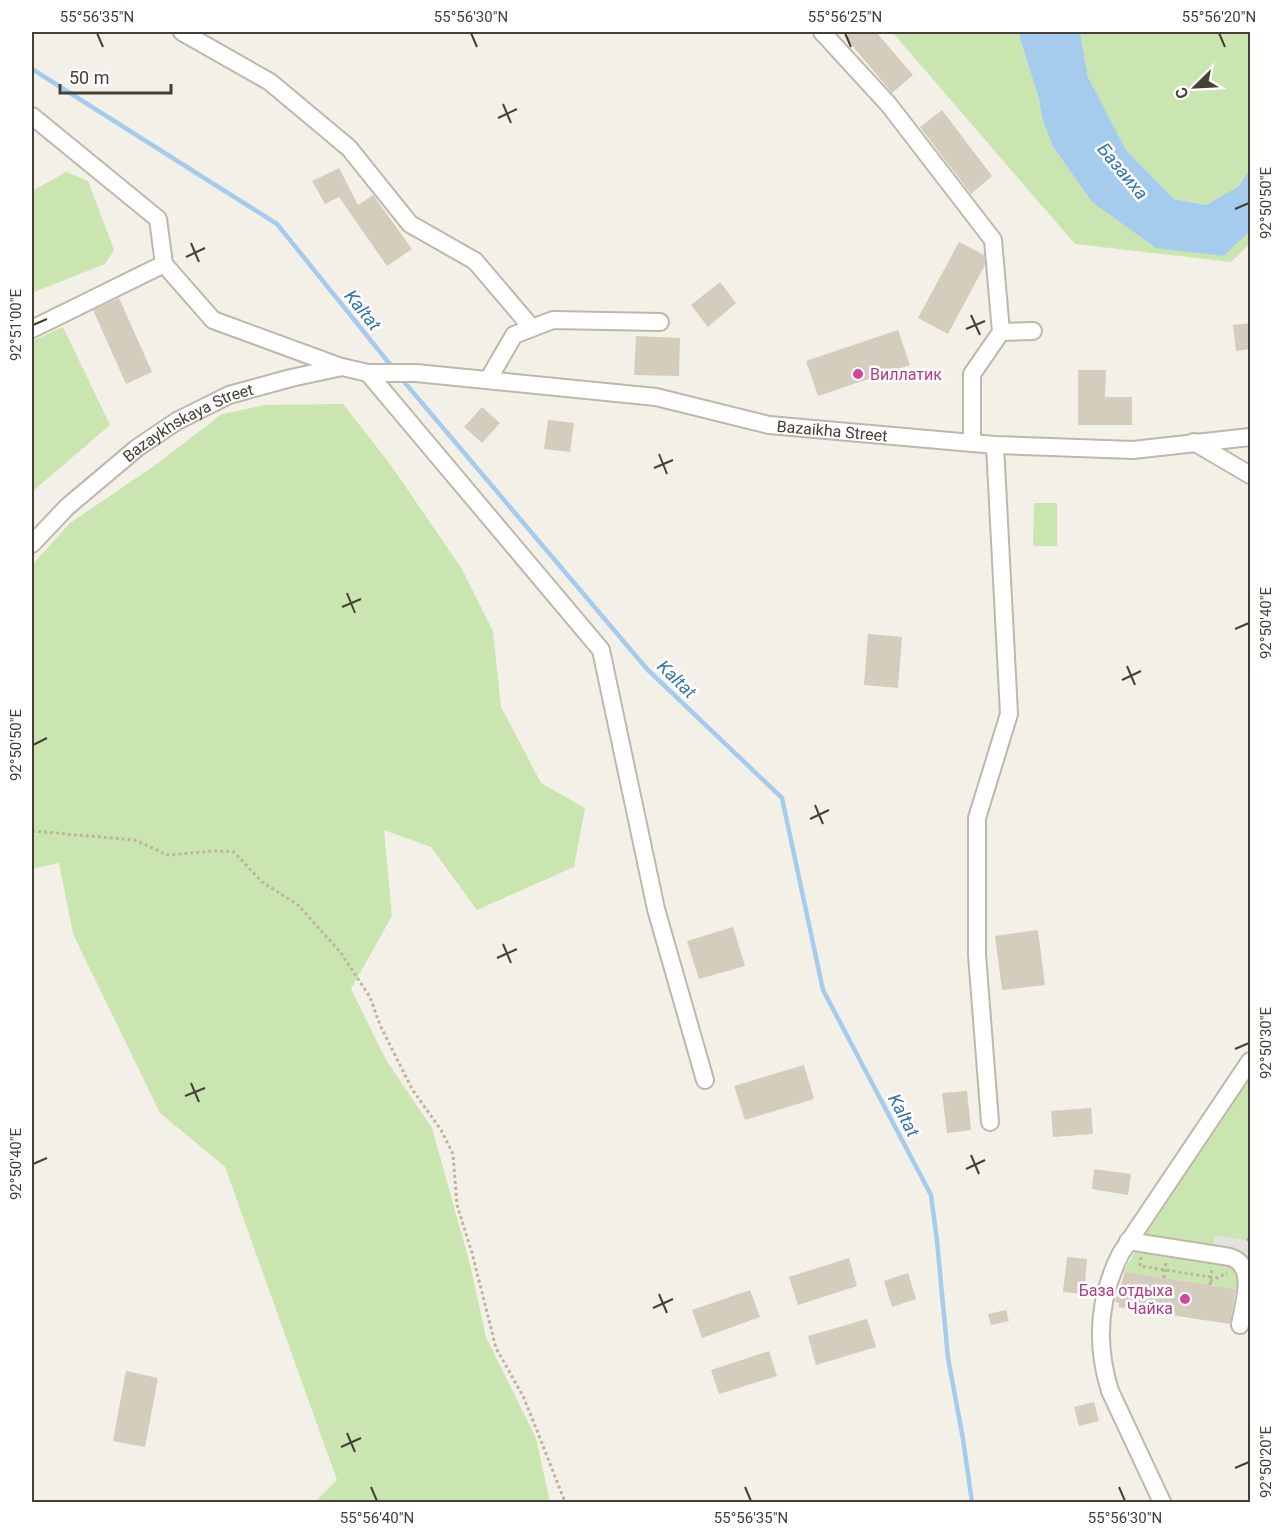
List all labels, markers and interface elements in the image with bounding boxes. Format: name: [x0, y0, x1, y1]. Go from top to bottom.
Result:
text: 55°56'35"N: [60, 8, 134, 26]
text: 55°56'30"N: [434, 8, 508, 26]
text: 55°56'25"N: [808, 8, 882, 26]
text: 55°56'20"N: [1182, 8, 1256, 26]
scale bar: [60, 57, 171, 95]
north arrow: [1165, 57, 1225, 117]
text: 50 m: [69, 67, 109, 88]
text: С: [1171, 84, 1193, 102]
water label: Базаиха: [1093, 139, 1153, 203]
text: 92°50'50"E: [1257, 166, 1275, 239]
water label: Kaltat: [340, 286, 386, 335]
text: 92°51'00"E: [7, 288, 25, 361]
place label: Виллатик: [870, 365, 942, 384]
marker: Виллатик: [851, 367, 865, 381]
street label: Bazaykhskaya Street: [119, 379, 255, 466]
street label: Bazaikha Street: [776, 416, 888, 445]
text: 92°50'40"E: [1257, 586, 1275, 659]
water label: Kaltat: [653, 656, 701, 703]
text: 92°50'50"E: [7, 708, 25, 781]
text: 92°50'30"E: [1257, 1006, 1275, 1079]
water label: Kaltat: [884, 1090, 924, 1140]
text: 92°50'40"E: [7, 1127, 25, 1200]
place label: База отдыха Чайка: [1079, 1281, 1173, 1318]
marker: База отдыха Чайка: [1178, 1292, 1192, 1306]
text: 92°50'20"E: [1257, 1425, 1275, 1498]
text: 55°56'40"N: [340, 1509, 414, 1527]
text: 55°56'35"N: [714, 1509, 788, 1527]
text: 55°56'30"N: [1088, 1509, 1162, 1527]

